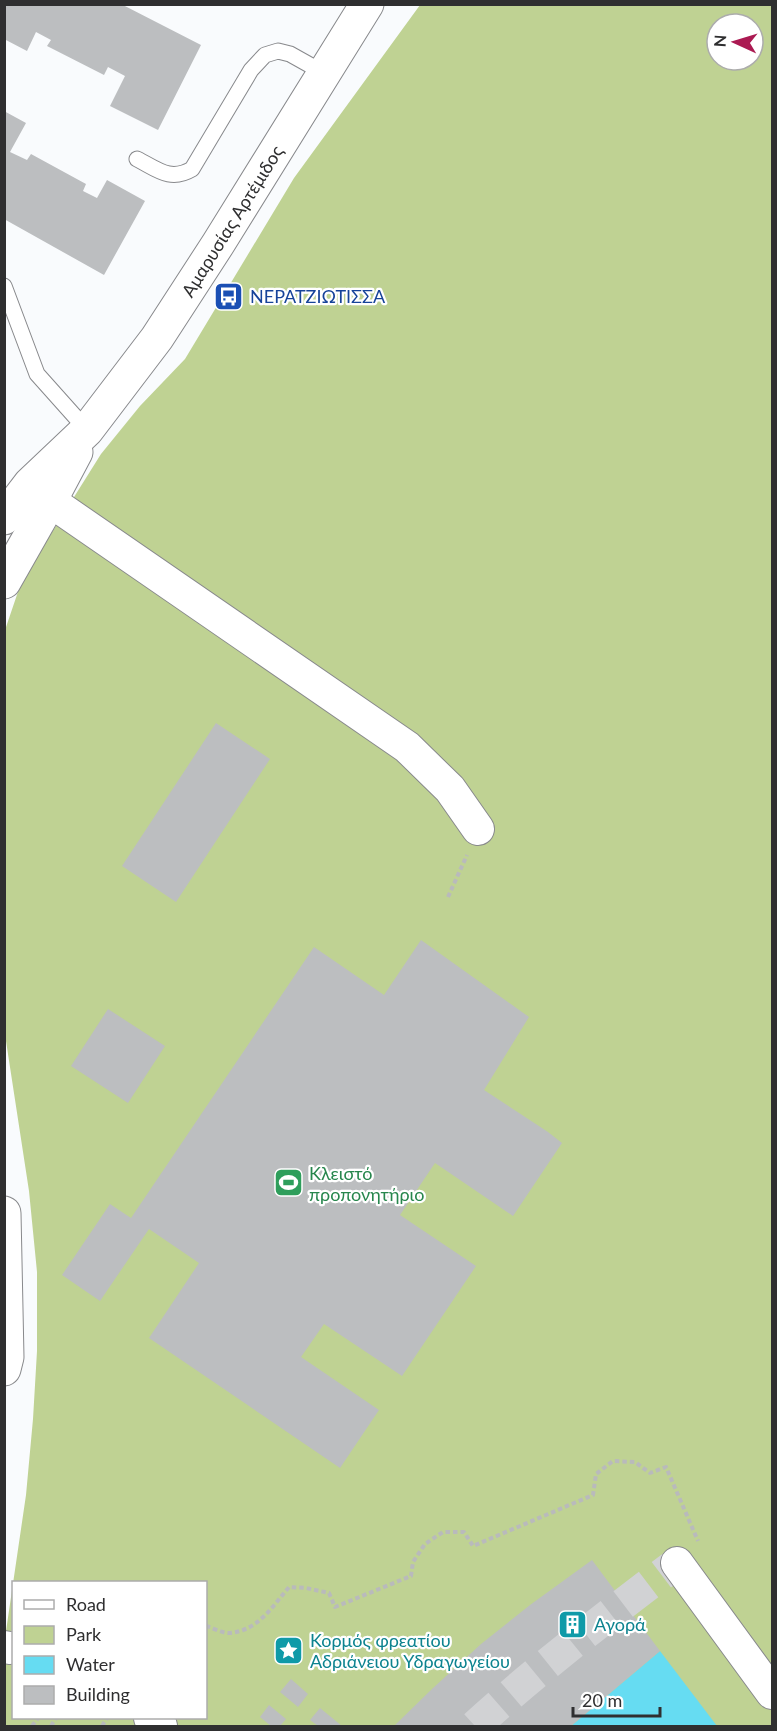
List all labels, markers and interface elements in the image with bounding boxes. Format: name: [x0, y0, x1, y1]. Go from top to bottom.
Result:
north arrow: [705, 12, 765, 72]
text: N: [710, 34, 729, 48]
street label: Αμαρυσίας Αρτέμιδος: [176, 141, 288, 301]
bus stop icon: ΝΕΡΑΤΖΙΩΤΙΣΣΑ: [213, 280, 245, 312]
place label: ΝΕΡΑΤΖΙΩΤΙΣΣΑ: [250, 285, 386, 307]
place label: Κλειστό προπονητήριο: [309, 1162, 425, 1205]
sports icon: Κλειστό προπονητήριο: [272, 1167, 304, 1199]
legend: [12, 1581, 207, 1719]
text: Road: [66, 1593, 106, 1615]
building icon: Αγορά: [557, 1608, 589, 1640]
place label: Αγορά: [594, 1613, 646, 1635]
text: Park: [66, 1623, 102, 1645]
place label: Κορμός φρεατίου Αδριάνειου Υδραγωγείου: [310, 1629, 510, 1672]
place icon: Κορμός φρεατίου Αδριάνειου Υδραγωγείου: [273, 1634, 305, 1666]
text: Water: [66, 1653, 115, 1675]
scale bar: [573, 1680, 660, 1718]
text: Building: [66, 1683, 130, 1705]
text: 20 m: [582, 1689, 622, 1711]

